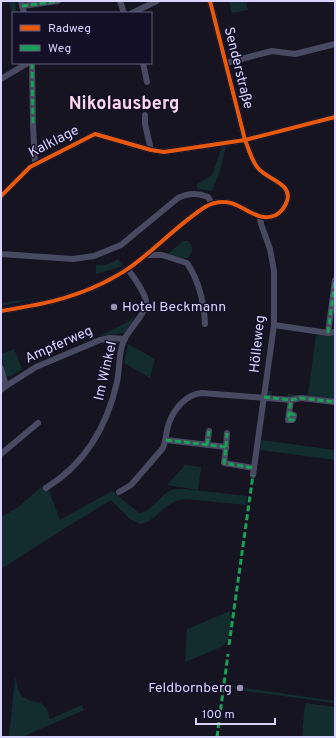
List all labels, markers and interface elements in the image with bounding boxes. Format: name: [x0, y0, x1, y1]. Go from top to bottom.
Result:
legend: [12, 12, 152, 64]
text: Radweg: [48, 21, 91, 37]
street label: Senderstraße: [220, 25, 256, 111]
text: Weg: [48, 41, 71, 57]
district label: Nikolausberg: [69, 93, 179, 116]
street label: Kalklage: [26, 122, 82, 162]
place label: Hotel Beckmann: [122, 299, 226, 316]
marker: Hotel Beckmann: [109, 302, 119, 312]
street label: Hölleweg: [247, 314, 269, 374]
street label: Ampferweg: [23, 323, 95, 367]
street label: Im Winkel: [91, 340, 121, 402]
place label: Feldbornberg: [148, 680, 232, 697]
marker: Feldbornberg: [235, 683, 245, 693]
scale bar: [196, 700, 275, 726]
text: 100 m: [202, 707, 235, 723]

